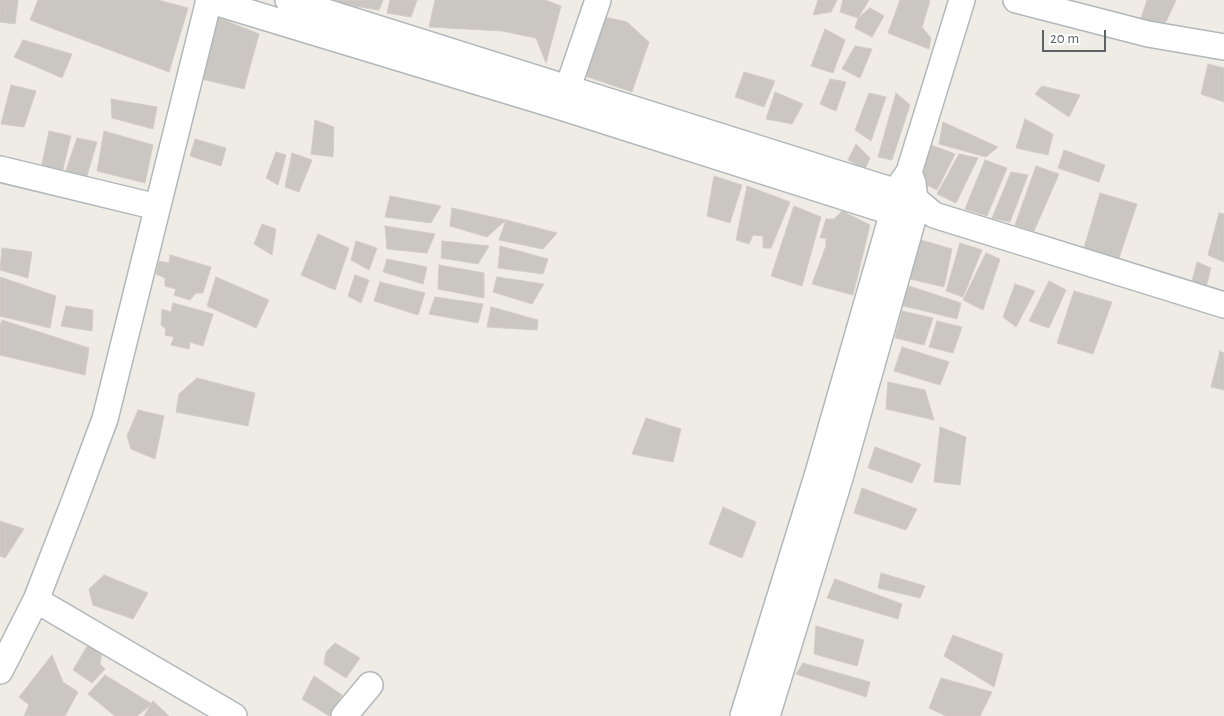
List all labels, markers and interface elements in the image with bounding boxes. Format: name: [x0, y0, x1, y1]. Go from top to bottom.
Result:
scale bar: [1044, 20, 1108, 52]
text: 20 m: [1050, 31, 1079, 46]

